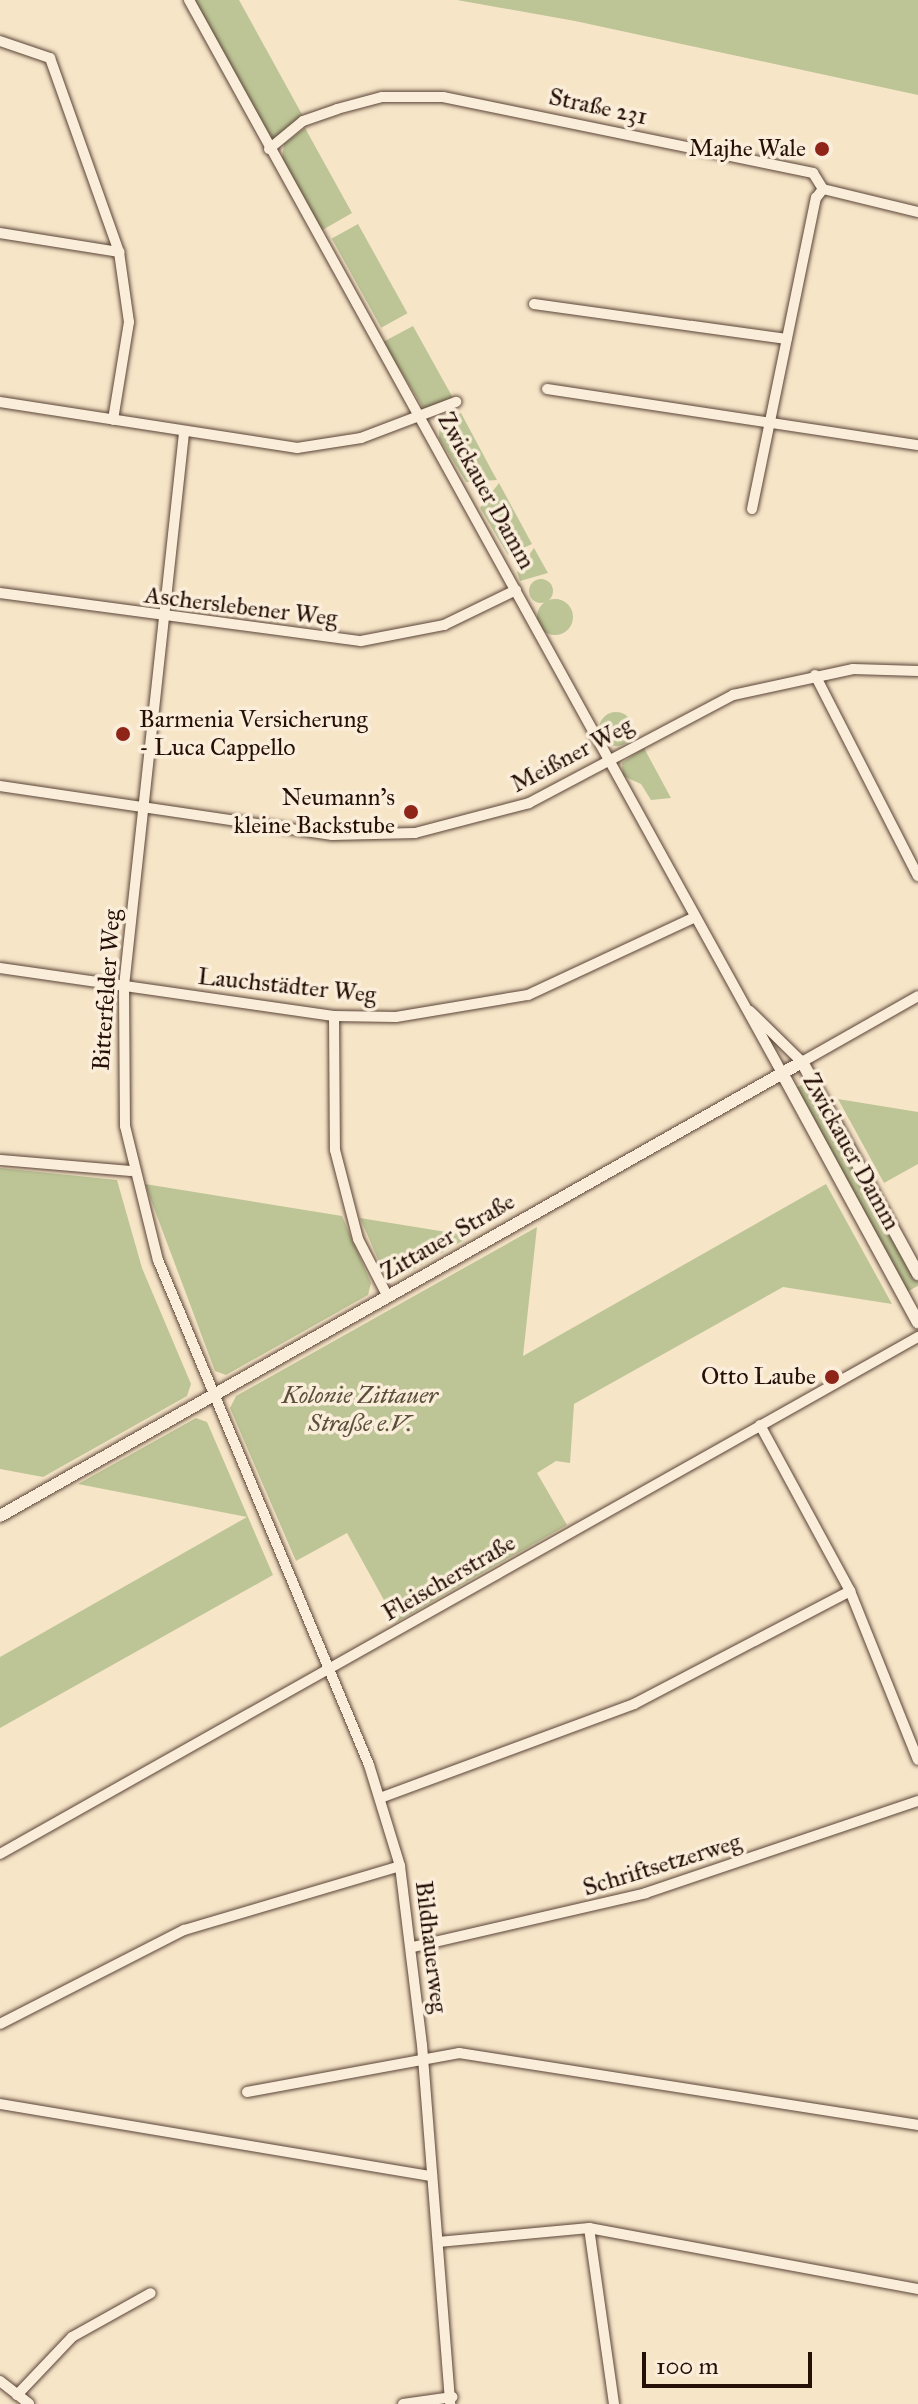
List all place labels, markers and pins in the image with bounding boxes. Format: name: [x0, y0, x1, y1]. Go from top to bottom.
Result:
place label: Majhe Wale: [689, 135, 806, 163]
marker: Majhe Wale: [813, 140, 831, 158]
place label: Barmenia Versicherung - Luca Cappello: [139, 706, 368, 762]
marker: Barmenia Versicherung - Luca Cappello: [114, 725, 132, 743]
place label: Neumann's kleine Backstube: [234, 784, 395, 840]
marker: Neumann's kleine Backstube: [402, 803, 420, 821]
place label: Otto Laube: [701, 1363, 816, 1391]
marker: Otto Laube: [823, 1368, 841, 1386]

